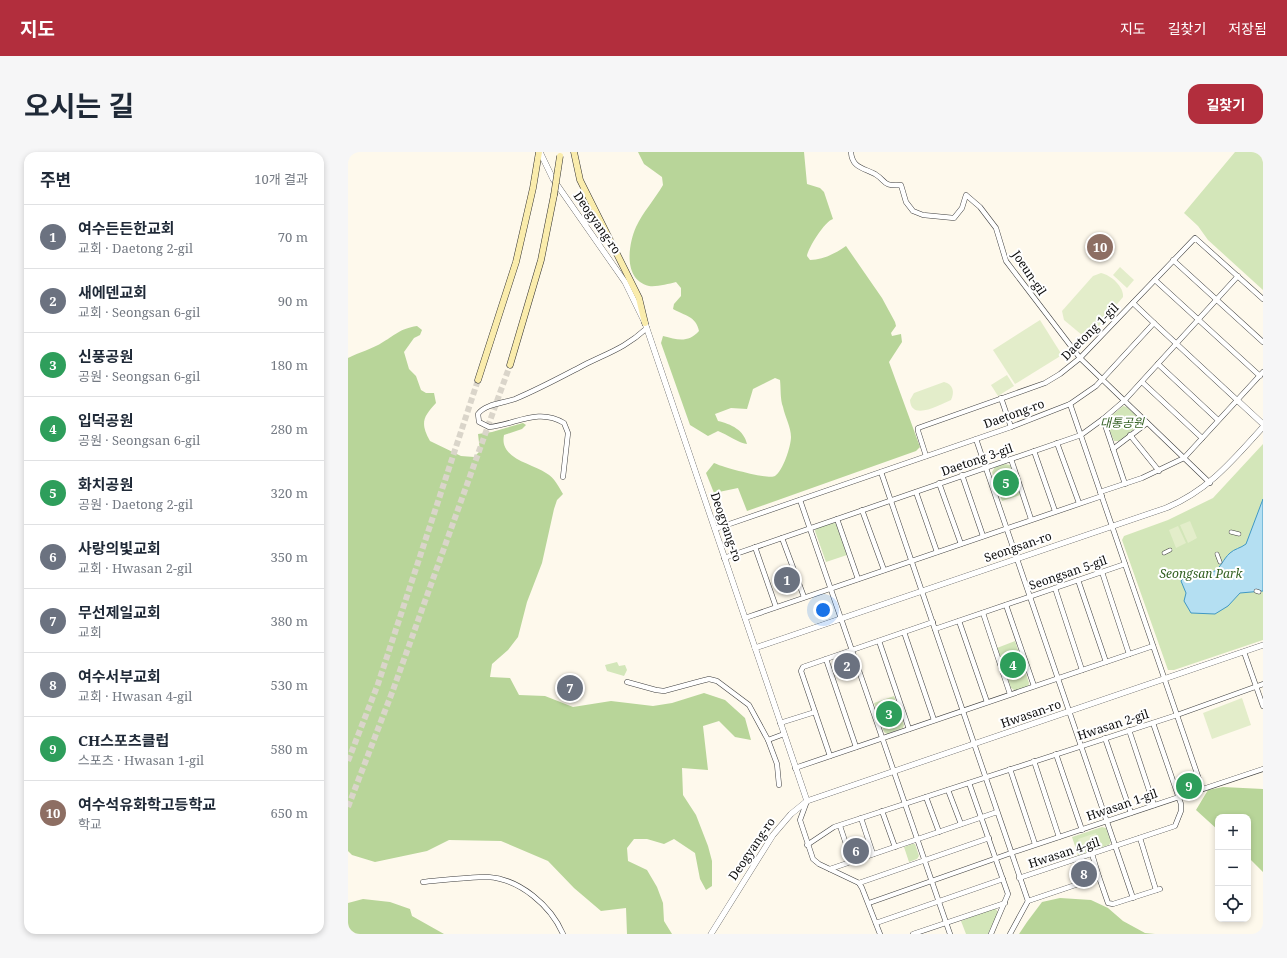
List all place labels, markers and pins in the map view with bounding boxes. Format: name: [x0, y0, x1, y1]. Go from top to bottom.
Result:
pin: 10: [1087, 232, 1113, 262]
pin: 5: [993, 468, 1019, 498]
pin: 1: [774, 565, 800, 595]
pin: 4: [1000, 650, 1026, 680]
pin: 2: [834, 651, 860, 681]
pin: 7: [557, 673, 583, 703]
pin: 3: [876, 699, 902, 729]
pin: 9: [1176, 771, 1202, 801]
pin: 6: [843, 836, 869, 866]
pin: 8: [1071, 859, 1097, 889]

